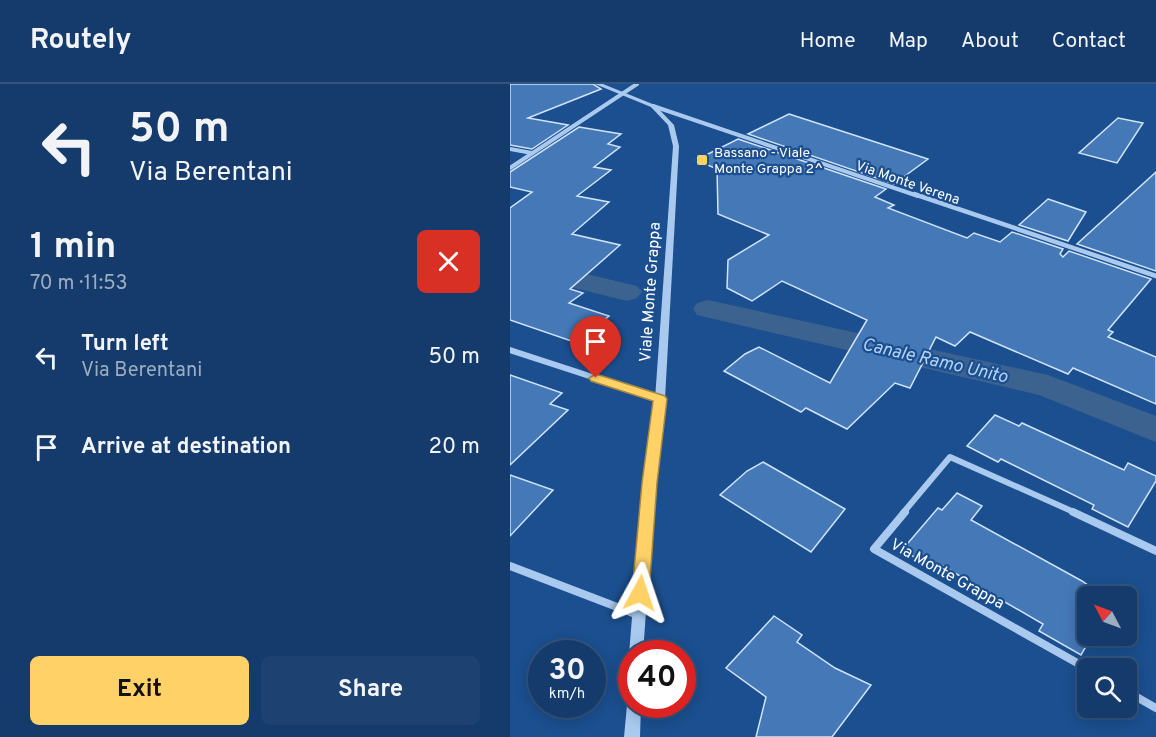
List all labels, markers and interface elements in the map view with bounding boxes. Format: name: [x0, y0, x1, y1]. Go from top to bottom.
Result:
text: Routely: [30, 23, 131, 59]
text: Home: [800, 28, 856, 55]
text: Map: [889, 28, 928, 55]
text: About: [961, 28, 1019, 55]
text: Contact: [1052, 28, 1126, 55]
text: 50 m: [129, 104, 230, 157]
icon: left: [30, 108, 108, 186]
place label: Bassano - Viale Monte Grappa 2^: [714, 145, 823, 178]
marker: Bassano - Viale Monte Grappa 2^: [695, 153, 709, 167]
text: Via Berentani: [129, 156, 293, 190]
street label: Via Monte Verena: [853, 158, 962, 209]
street label: Viale Monte Grappa: [636, 221, 666, 363]
text: 1 min: [30, 225, 116, 271]
button: close: [417, 230, 480, 293]
text: 70 m · 11:53: [30, 271, 128, 297]
pin: [570, 316, 621, 378]
icon: arrive: [579, 325, 612, 358]
text: Turn left: [81, 331, 169, 358]
water label: Canale Ramo Unito: [860, 334, 1010, 389]
icon: left: [30, 341, 63, 374]
text: 50 m: [428, 344, 480, 371]
text: Via Berentani: [81, 358, 202, 384]
icon: arrive: [30, 431, 63, 464]
text: Arrive at destination: [81, 434, 291, 461]
text: 20 m: [429, 434, 480, 461]
street label: Via Monte Grappa: [886, 535, 1008, 614]
position arrow: [608, 561, 672, 625]
north arrow: [1077, 586, 1137, 646]
map controls: [1077, 586, 1137, 718]
speed limit sign: 40: [618, 640, 696, 718]
text: 30: [548, 653, 586, 690]
button: Exit: [30, 656, 249, 725]
button: Share: [261, 656, 480, 725]
button: search: [1077, 658, 1137, 718]
text: km/h: [549, 685, 585, 704]

